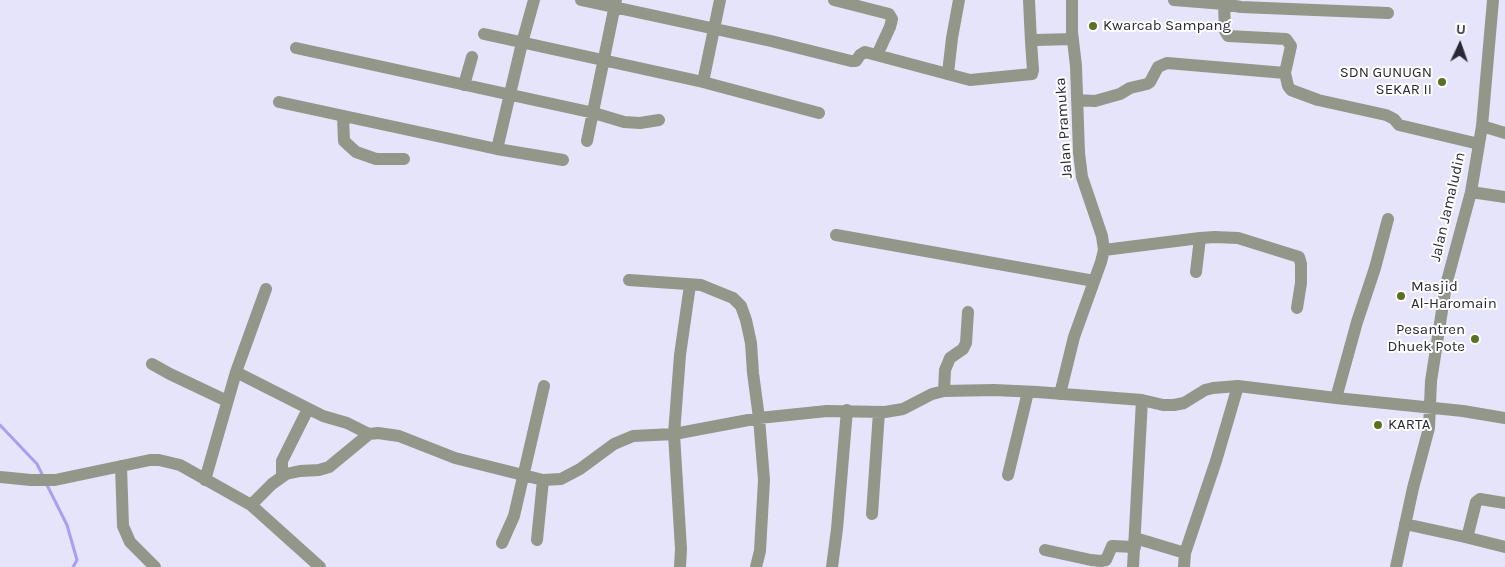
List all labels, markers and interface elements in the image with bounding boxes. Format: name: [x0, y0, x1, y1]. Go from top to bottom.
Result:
place label: Kwarcab Sampang: [1103, 17, 1231, 35]
marker: Kwarcab Sampang: [1087, 20, 1099, 32]
north arrow: [1435, 20, 1485, 70]
text: U: [1456, 21, 1466, 38]
place label: SDN GUNUGN SEKAR II: [1340, 64, 1432, 99]
marker: SDN GUNUGN SEKAR II: [1436, 76, 1448, 88]
street label: Jalan Pramuka: [1051, 77, 1077, 179]
street label: Jalan Jamaludin: [1427, 151, 1469, 263]
place label: Masjid Al-Haromain: [1411, 278, 1497, 313]
marker: Masjid Al-Haromain: [1395, 290, 1407, 302]
place label: Pesantren Dhuek Pote: [1387, 321, 1465, 356]
marker: Pesantren Dhuek Pote: [1469, 333, 1481, 345]
place label: KARTA: [1388, 416, 1430, 434]
marker: KARTA: [1372, 419, 1384, 431]

